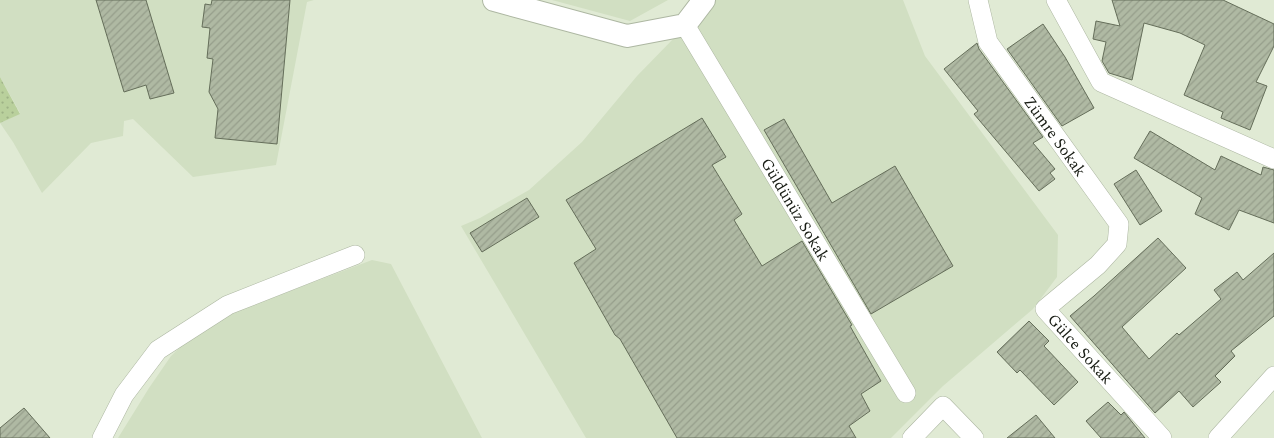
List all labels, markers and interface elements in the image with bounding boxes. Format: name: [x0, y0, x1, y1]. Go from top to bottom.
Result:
street label: Zümre Sokak: [1018, 91, 1092, 182]
street label: Güldünüz Sokak: [754, 154, 835, 266]
street label: Gülce Sokak: [1042, 308, 1119, 390]

